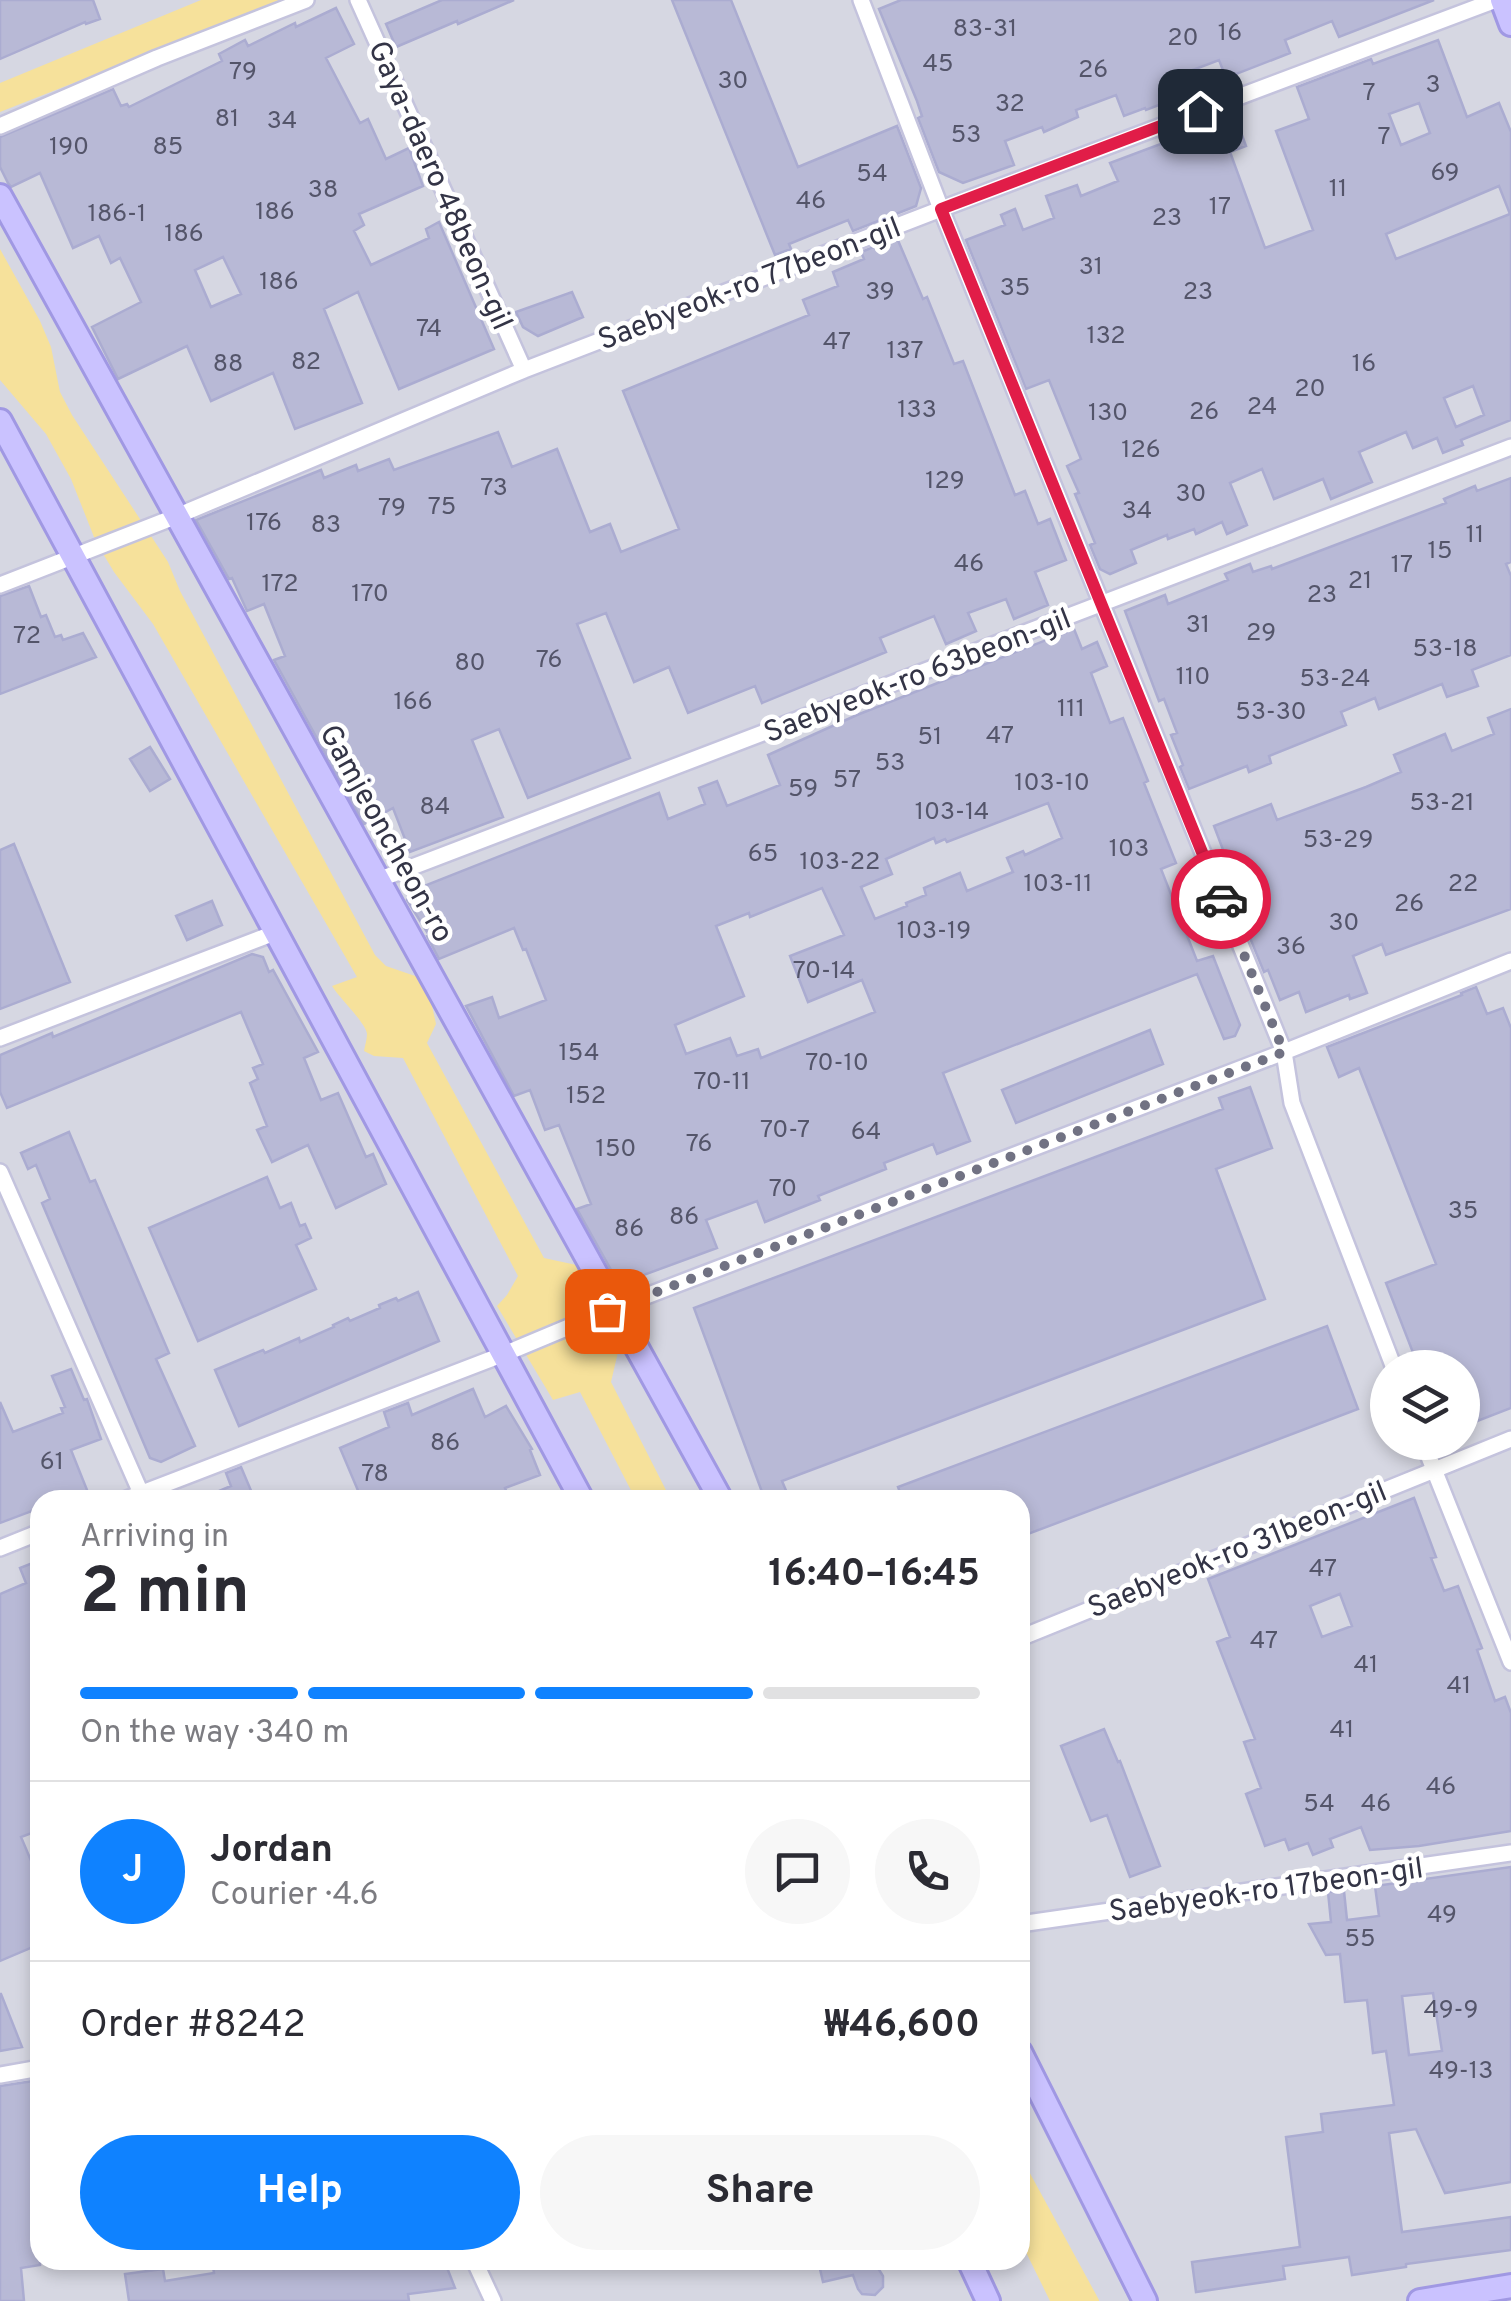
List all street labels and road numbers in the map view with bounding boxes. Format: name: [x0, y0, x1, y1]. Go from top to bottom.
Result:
street label: Gaya-daero 48beon-gil: [358, 36, 519, 336]
street label: Saebyeok-ro 77beon-gil: [593, 211, 906, 360]
street label: Saebyeok-ro 63beon-gil: [759, 602, 1077, 753]
street label: Gamjeoncheon-ro: [310, 719, 460, 950]
street label: Saebyeok-ro 31beon-gil: [1083, 1474, 1393, 1628]
street label: Saebyeok-ro 17beon-gil: [1107, 1851, 1426, 1932]

